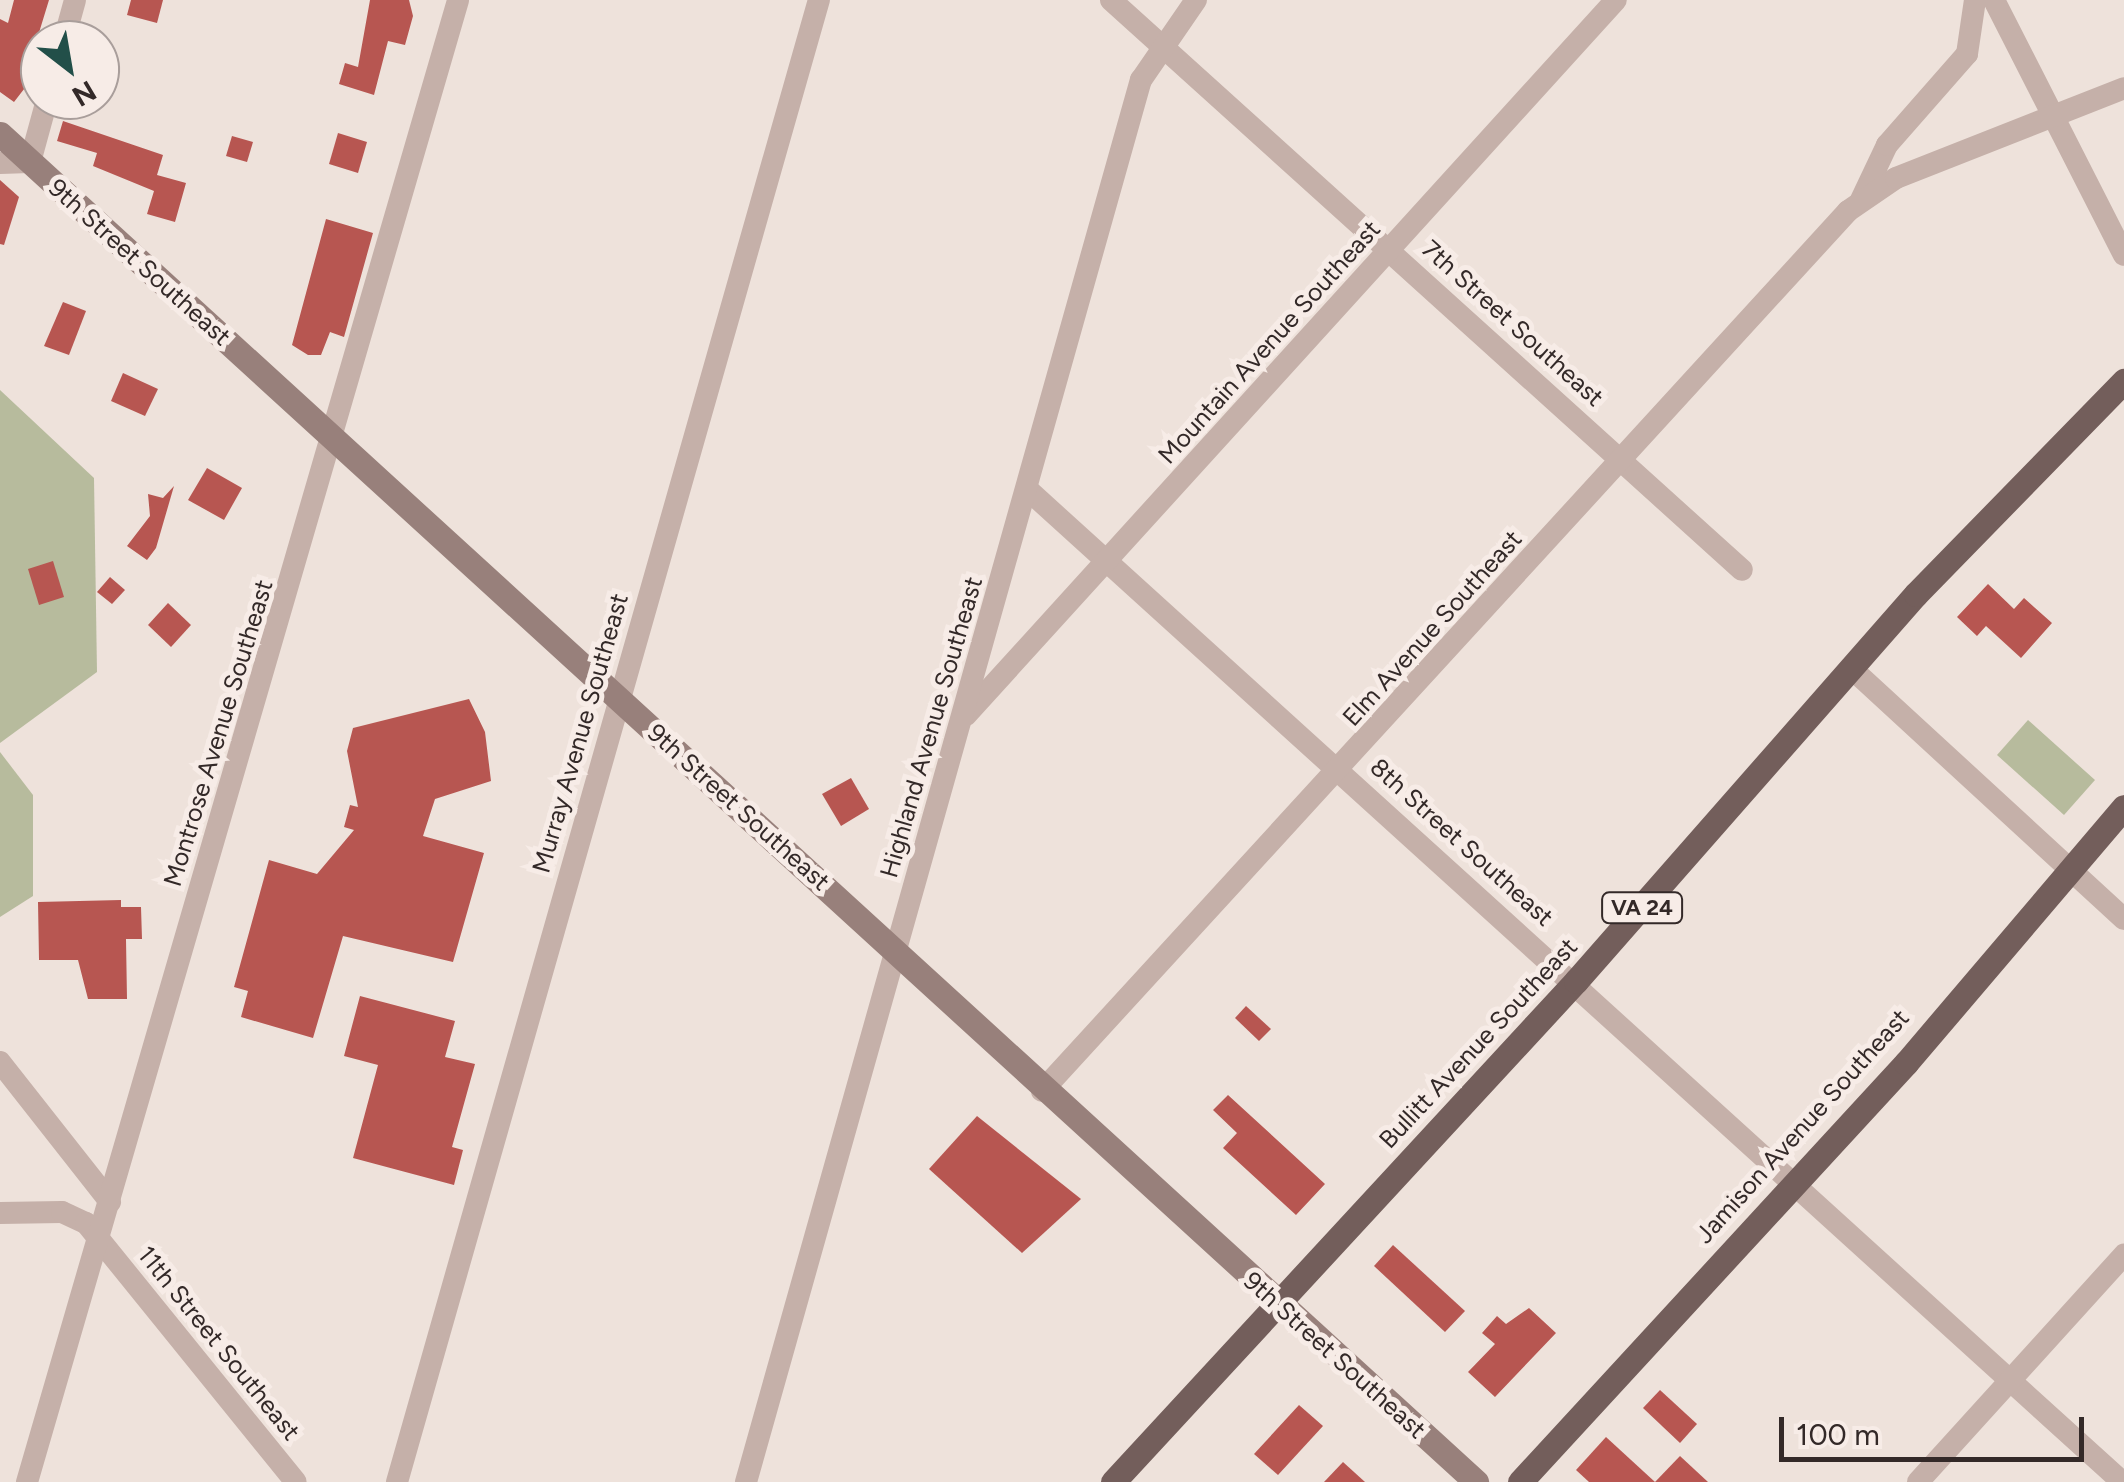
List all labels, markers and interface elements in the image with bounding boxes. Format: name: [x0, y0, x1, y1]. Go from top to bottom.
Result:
north arrow: [20, 20, 120, 120]
text: N: [66, 74, 102, 114]
street label: 9th Street Southeast: [43, 172, 237, 352]
street label: Mountain Avenue Southeast: [1152, 214, 1386, 470]
street label: 7th Street Southeast: [1416, 234, 1610, 412]
street label: Elm Avenue Southeast: [1336, 524, 1528, 732]
street label: Highland Avenue Southeast: [874, 573, 988, 881]
street label: Montrose Avenue Southeast: [157, 576, 279, 890]
street label: Murray Avenue Southeast: [526, 590, 634, 876]
street label: 9th Street Southeast: [642, 717, 836, 897]
street label: 8th Street Southeast: [1364, 752, 1560, 932]
road number: VA 24: [1600, 891, 1684, 925]
street label: Bullitt Avenue Southeast: [1373, 932, 1583, 1154]
street label: Jamison Avenue Southeast: [1689, 1003, 1915, 1249]
street label: 11th Street Southeast: [131, 1240, 307, 1446]
street label: 9th Street Southeast: [1238, 1265, 1432, 1445]
scale bar: [1784, 1397, 2089, 1459]
text: 100 m: [1796, 1416, 1880, 1453]

